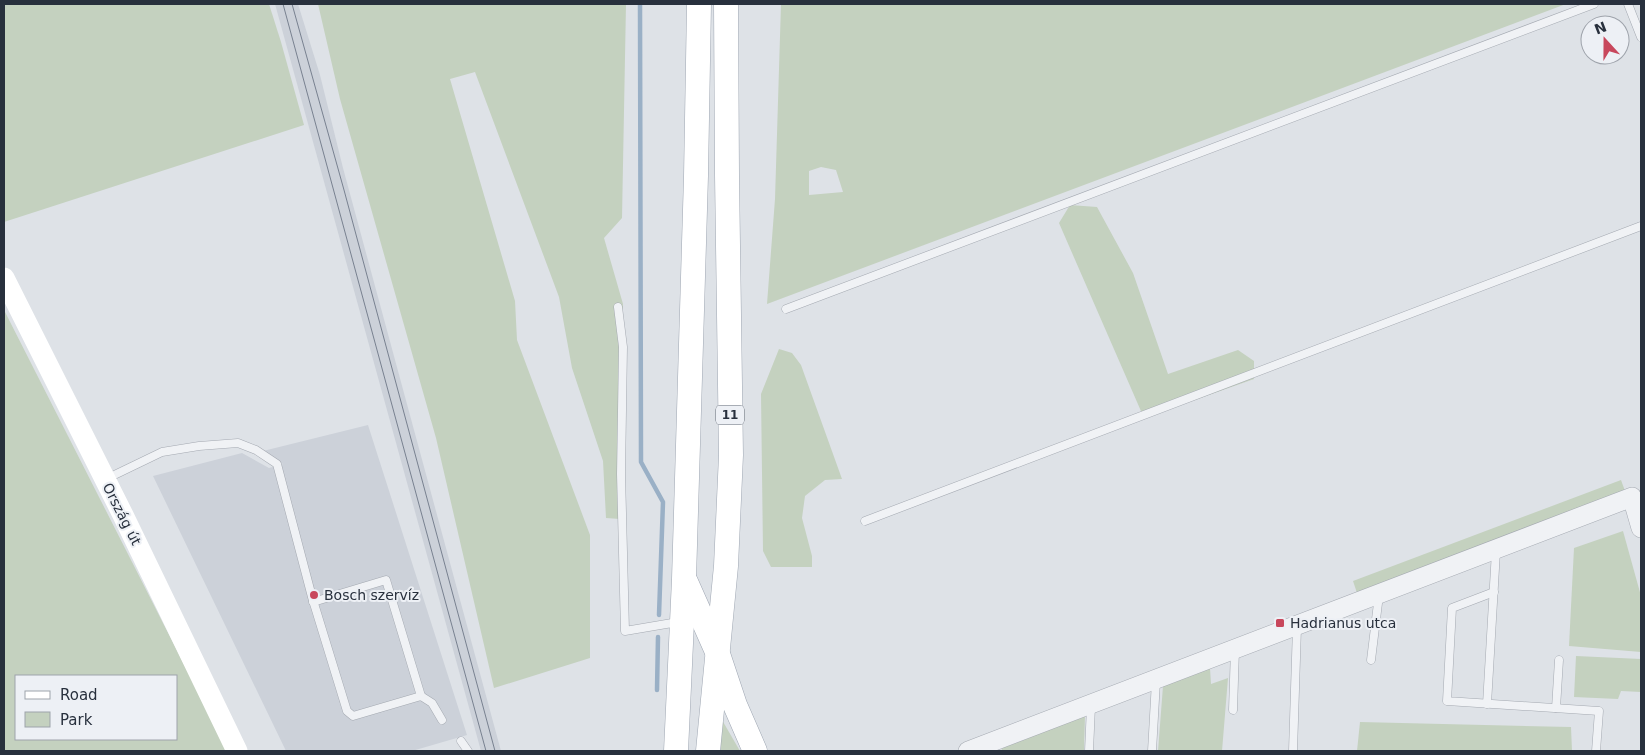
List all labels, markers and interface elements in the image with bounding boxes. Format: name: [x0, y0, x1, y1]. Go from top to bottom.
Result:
north arrow: [1580, 15, 1630, 65]
text: N: [1592, 18, 1609, 37]
road number: 11: [716, 406, 744, 424]
street label: Ország út: [100, 480, 145, 548]
place label: Bosch szervíz: [324, 587, 419, 603]
marker: Bosch szervíz: [308, 589, 320, 601]
place label: Hadrianus utca: [1290, 615, 1396, 631]
marker: Hadrianus utca: [1274, 617, 1286, 629]
legend: [15, 675, 178, 740]
text: Road: [60, 686, 98, 704]
text: Park: [60, 711, 93, 729]

